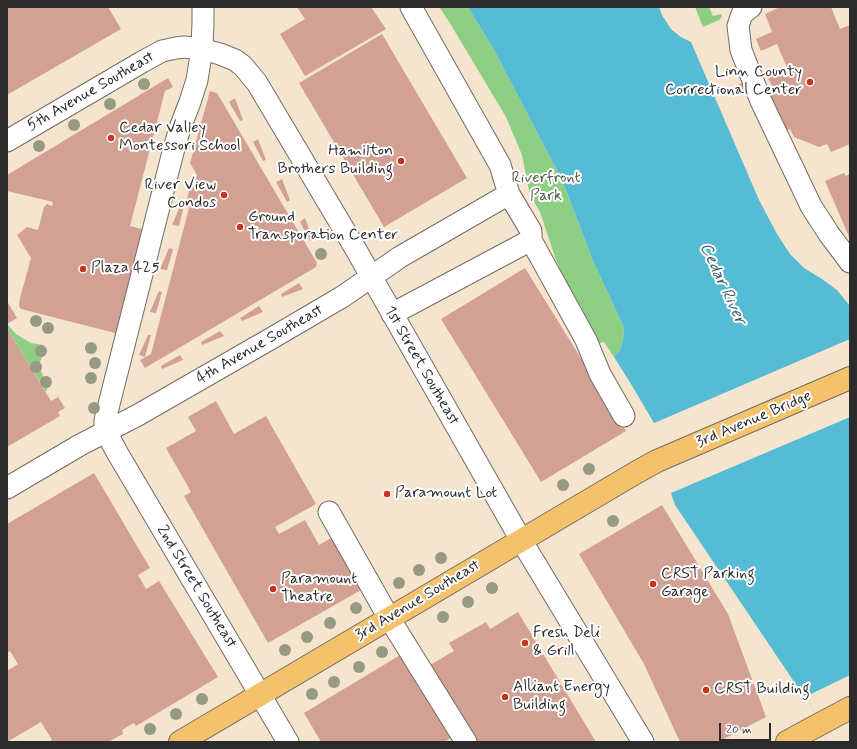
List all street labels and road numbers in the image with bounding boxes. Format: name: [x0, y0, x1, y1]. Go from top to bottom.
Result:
street label: 5th Avenue Southeast: [24, 48, 158, 136]
street label: 4th Avenue Southeast: [193, 301, 327, 389]
street label: 1st Street Southeast: [379, 303, 463, 429]
street label: 3rd Avenue Bridge: [693, 387, 815, 453]
street label: 2nd Street Southeast: [152, 522, 240, 652]
street label: 3rd Avenue Southeast: [352, 556, 484, 646]

